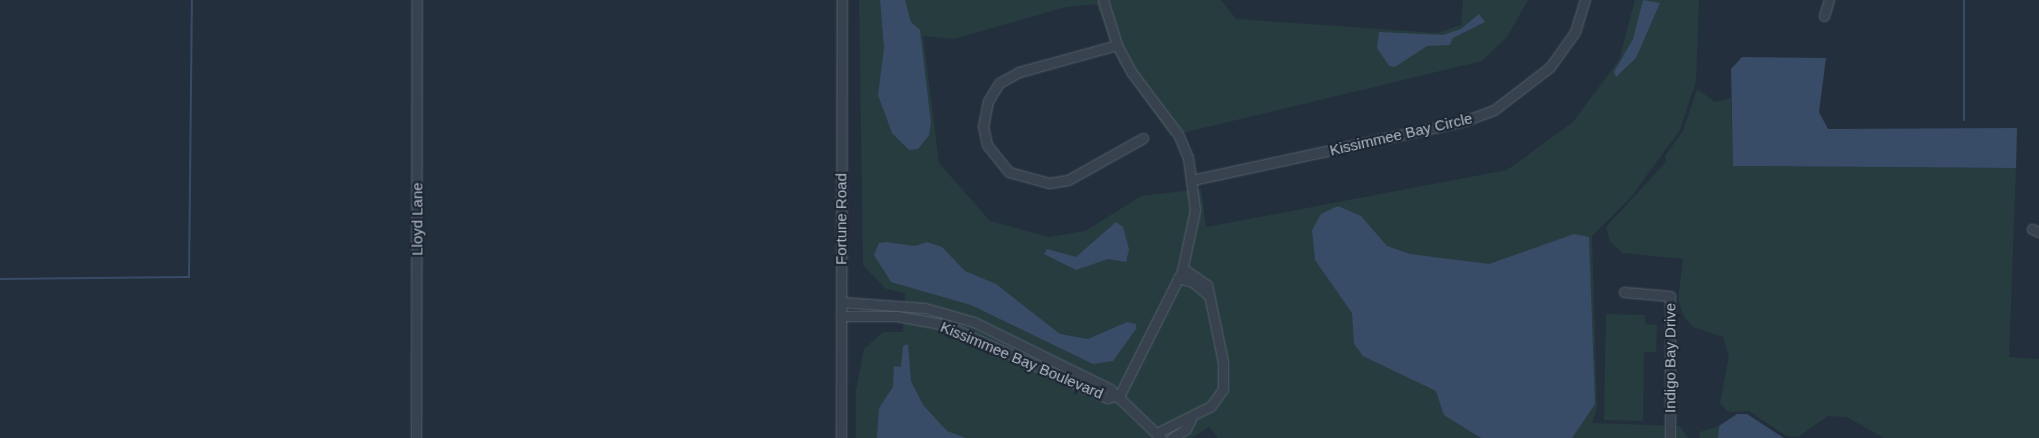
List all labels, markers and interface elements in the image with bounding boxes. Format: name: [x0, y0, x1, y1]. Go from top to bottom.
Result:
street label: Kissimmee Bay Circle: [1328, 109, 1474, 159]
street label: Fortune Road: [832, 173, 850, 265]
street label: Lloyd Lane: [408, 182, 426, 256]
street label: Indigo Bay Drive: [1661, 303, 1679, 413]
street label: Kissimmee Bay Boulevard: [938, 318, 1106, 402]

